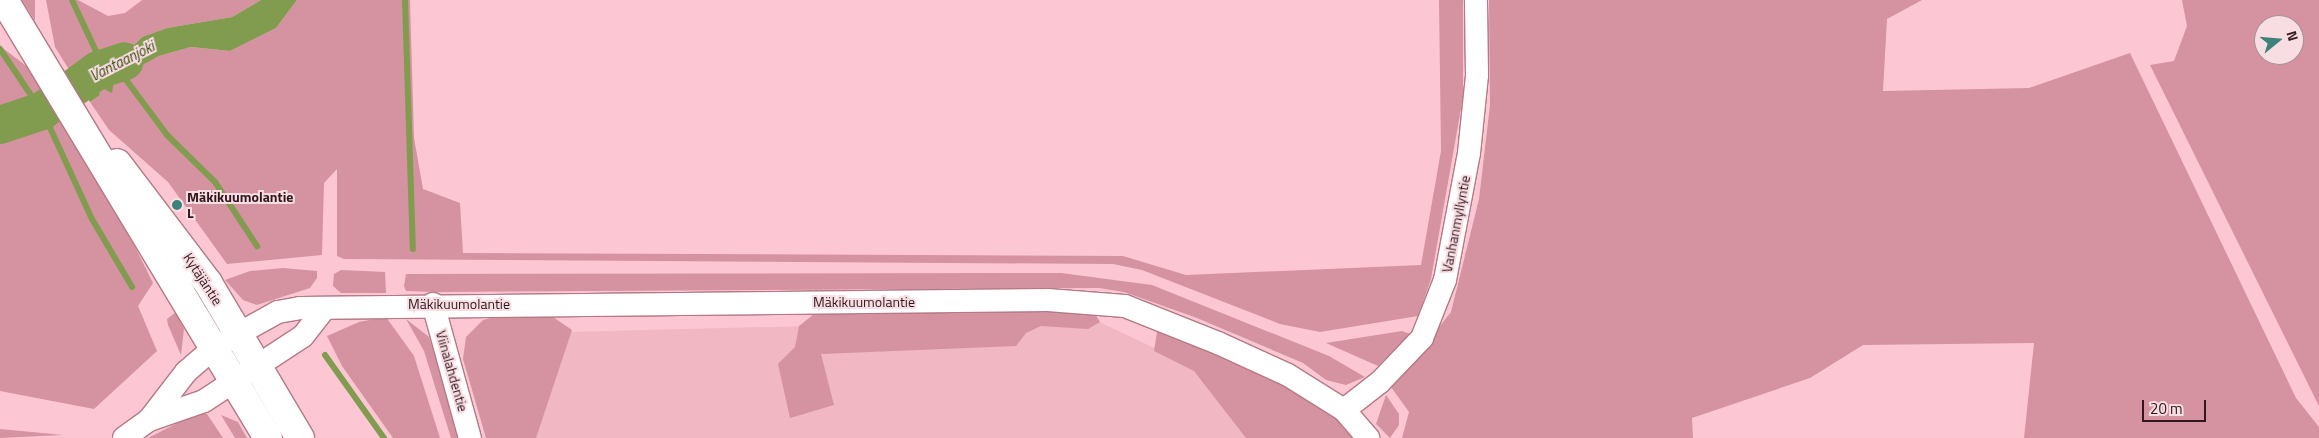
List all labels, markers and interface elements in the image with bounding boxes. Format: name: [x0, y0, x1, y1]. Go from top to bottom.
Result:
north arrow: [2254, 15, 2304, 65]
text: N: [2281, 28, 2304, 43]
water label: Vantaanjoki: [87, 37, 157, 85]
street label: Vanhanmyllyntie: [1438, 174, 1474, 274]
place label: Mäkikuumolantie L: [187, 189, 293, 222]
marker: Mäkikuumolantie L: [171, 199, 183, 211]
street label: Kytäjäntie: [180, 250, 226, 308]
street label: Mäkikuumolantie: [813, 294, 915, 310]
street label: Mäkikuumolantie: [408, 296, 510, 312]
street label: Viinalahdentie: [432, 329, 472, 413]
scale bar: [2144, 390, 2208, 422]
text: 20 m: [2150, 397, 2183, 420]

